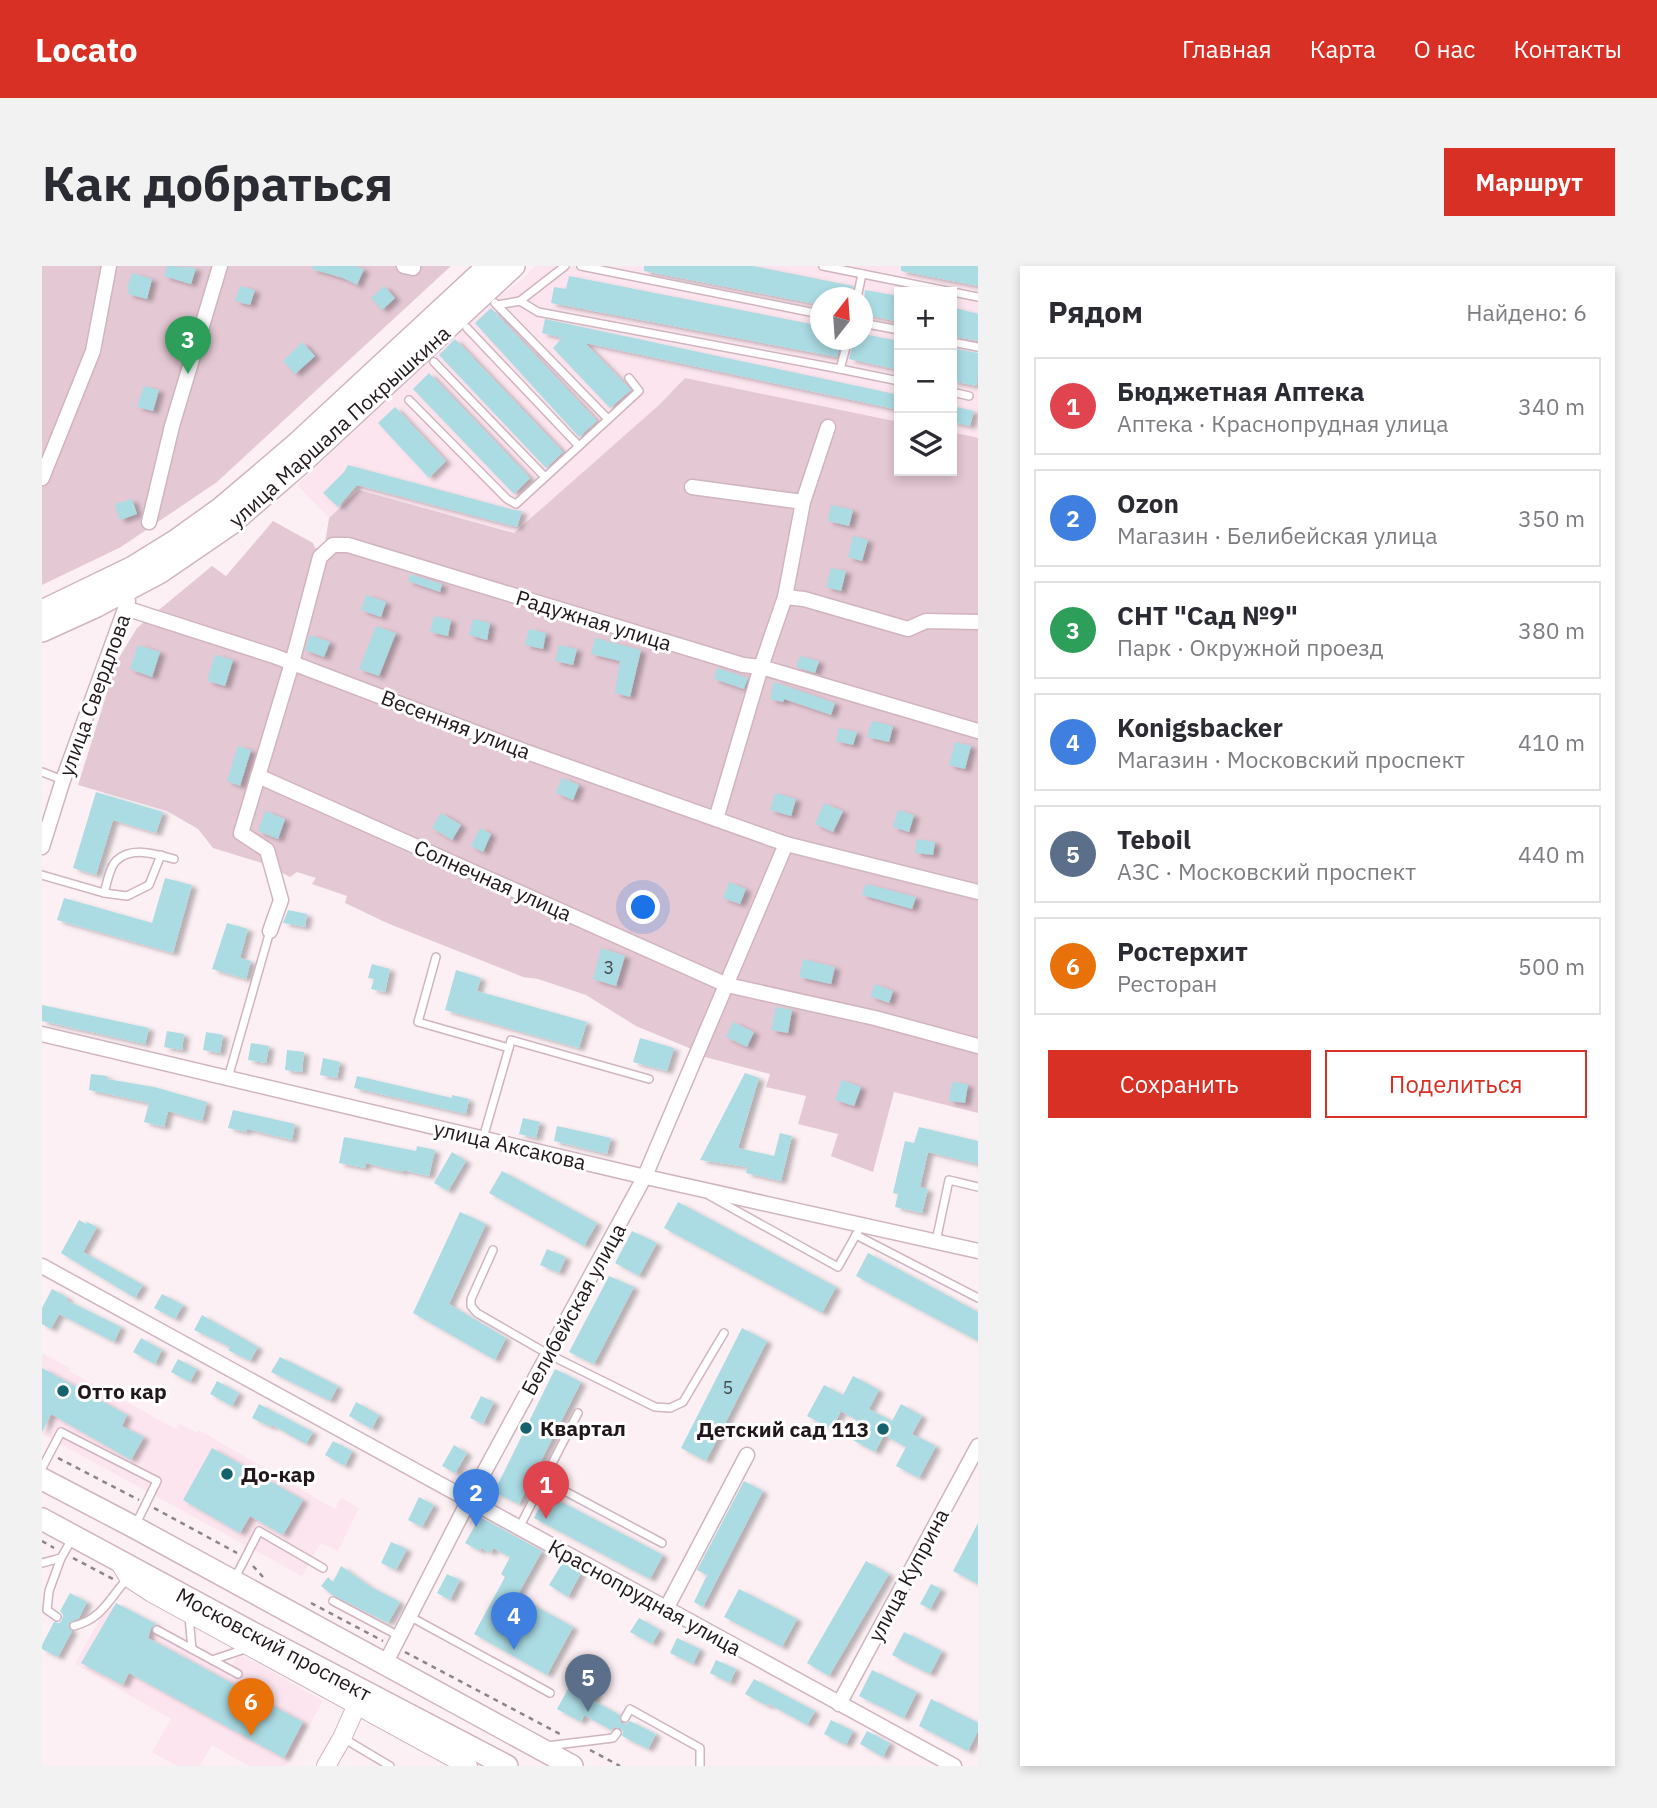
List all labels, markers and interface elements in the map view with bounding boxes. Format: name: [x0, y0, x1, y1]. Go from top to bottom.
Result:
text: Locato: [35, 28, 138, 71]
text: Главная: [1182, 33, 1272, 65]
text: Карта: [1310, 33, 1376, 65]
text: О нас: [1414, 33, 1475, 65]
text: Контакты: [1513, 33, 1622, 65]
button: Маршрут: [1444, 148, 1615, 216]
text: Как добраться: [42, 151, 393, 214]
north arrow: [810, 287, 873, 350]
map controls: [894, 287, 957, 476]
button: +: [894, 287, 957, 350]
text: Рядом: [1048, 292, 1143, 331]
text: Найдено: 6: [1466, 297, 1587, 327]
pin: 3: [165, 316, 211, 374]
street label: улица Маршала Покрышкина: [222, 319, 456, 533]
button: −: [894, 350, 957, 413]
text: Бюджетная Аптека: [1117, 374, 1364, 408]
text: 1: [1066, 391, 1080, 421]
text: 340 m: [1518, 391, 1585, 421]
text: Аптека · Краснопрудная улица: [1117, 408, 1448, 438]
button: layers: [894, 413, 957, 476]
text: Ozon: [1117, 486, 1179, 520]
text: 2: [1066, 503, 1080, 533]
text: 350 m: [1518, 503, 1585, 533]
text: Магазин · Белибейская улица: [1117, 520, 1437, 550]
street label: Радужная улица: [513, 583, 675, 657]
text: СНТ "Сад №9": [1117, 598, 1298, 632]
street label: улица Свердлова: [52, 610, 136, 780]
text: 3: [1066, 615, 1080, 645]
text: 380 m: [1518, 615, 1585, 645]
text: Парк · Окружной проезд: [1117, 632, 1384, 662]
street label: Весенняя улица: [377, 683, 535, 765]
text: Konigsbacker: [1117, 710, 1283, 744]
text: 4: [1066, 727, 1080, 757]
text: 410 m: [1518, 727, 1585, 757]
text: Магазин · Московский проспект: [1117, 744, 1465, 774]
text: Teboil: [1117, 822, 1191, 856]
street label: Солнечная улица: [410, 833, 576, 927]
text: 5: [1066, 839, 1080, 869]
text: 440 m: [1518, 839, 1585, 869]
text: АЗС · Московский проспект: [1117, 856, 1416, 886]
your location: [626, 890, 660, 924]
text: Ростерхит: [1117, 934, 1248, 968]
text: 6: [1066, 951, 1080, 981]
text: 500 m: [1518, 951, 1585, 981]
house number: 3: [604, 956, 614, 979]
text: Ресторан: [1117, 968, 1217, 998]
button: Сохранить: [1048, 1050, 1311, 1118]
button: Поделиться: [1325, 1050, 1587, 1118]
street label: улица Аксакова: [431, 1114, 589, 1176]
street label: Белибейская улица: [514, 1218, 632, 1400]
house number: 5: [723, 1376, 733, 1399]
place label: Отто кар: [77, 1377, 167, 1405]
marker: Отто кар: [55, 1383, 71, 1399]
place label: Квартал: [540, 1414, 626, 1442]
place label: Детский сад 113: [697, 1415, 869, 1443]
marker: Квартал: [518, 1420, 534, 1436]
marker: Детский сад 113: [875, 1421, 891, 1437]
place label: До-кар: [241, 1460, 315, 1488]
pin: 1: [523, 1461, 569, 1519]
marker: До-кар: [219, 1466, 235, 1482]
pin: 2: [453, 1469, 499, 1527]
street label: улица Куприна: [861, 1503, 955, 1647]
street label: Краснопрудная улица: [543, 1532, 747, 1662]
street label: Московский проспект: [171, 1581, 377, 1707]
pin: 4: [491, 1592, 537, 1650]
pin: 5: [565, 1654, 611, 1712]
pin: 6: [228, 1678, 274, 1736]

